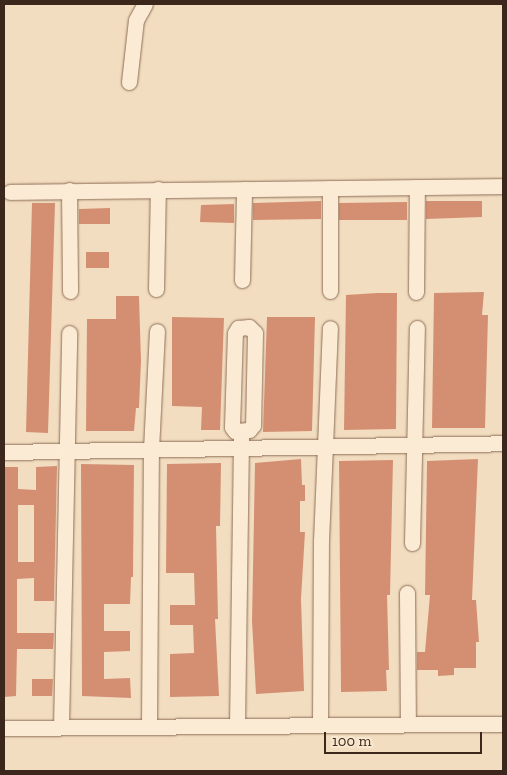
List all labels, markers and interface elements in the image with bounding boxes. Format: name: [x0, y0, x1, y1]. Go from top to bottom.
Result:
scale bar: [327, 722, 484, 754]
text: 100 m: [332, 732, 371, 750]

